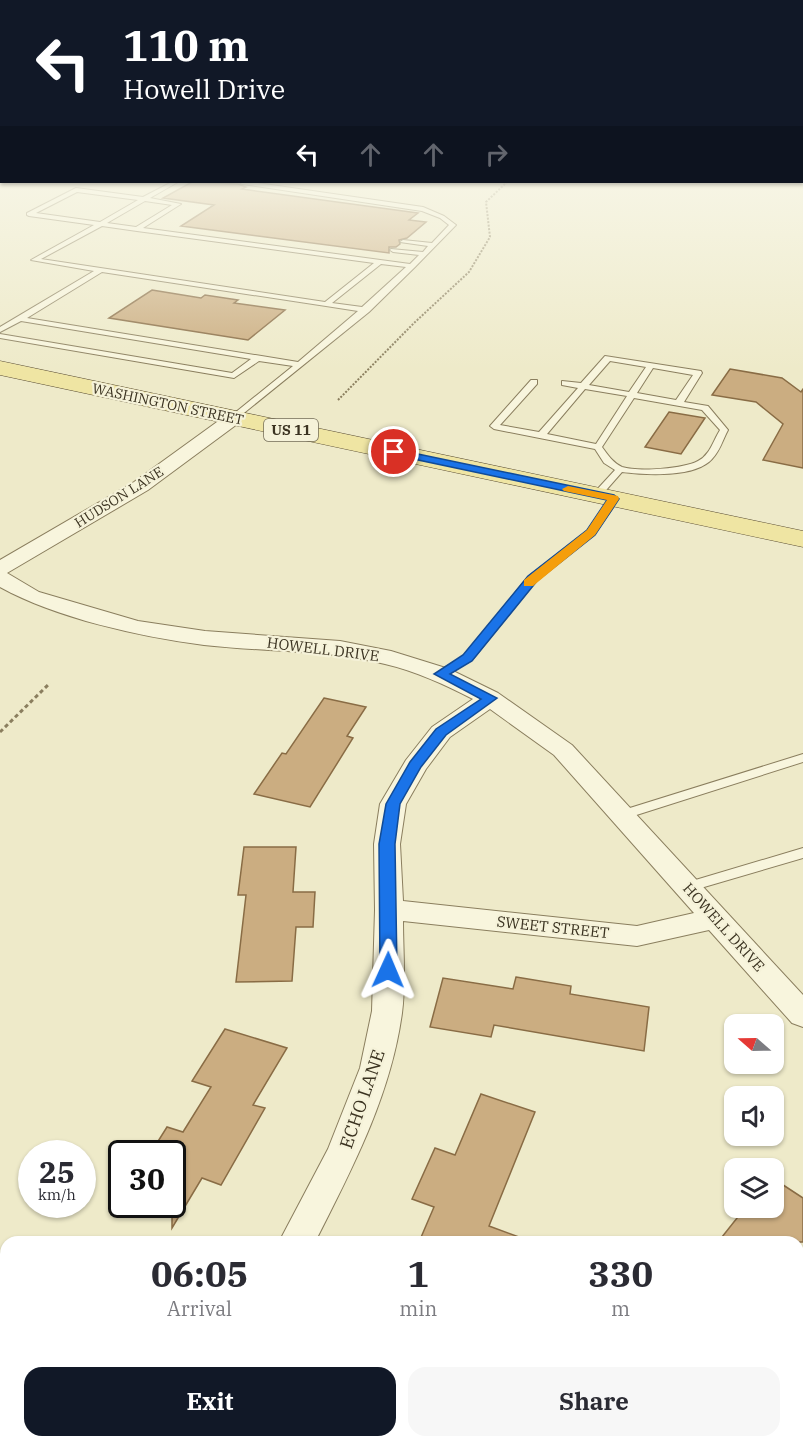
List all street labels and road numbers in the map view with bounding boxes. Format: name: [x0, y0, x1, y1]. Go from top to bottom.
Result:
street label: WASHINGTON STREET: [91, 379, 245, 429]
road number: US 11: [264, 419, 318, 441]
street label: HUDSON LANE: [71, 462, 167, 532]
street label: HOWELL DRIVE: [266, 633, 380, 665]
street label: HOWELL DRIVE: [679, 879, 769, 975]
street label: SWEET STREET: [496, 912, 610, 942]
street label: ECHO LANE: [334, 1046, 390, 1152]

